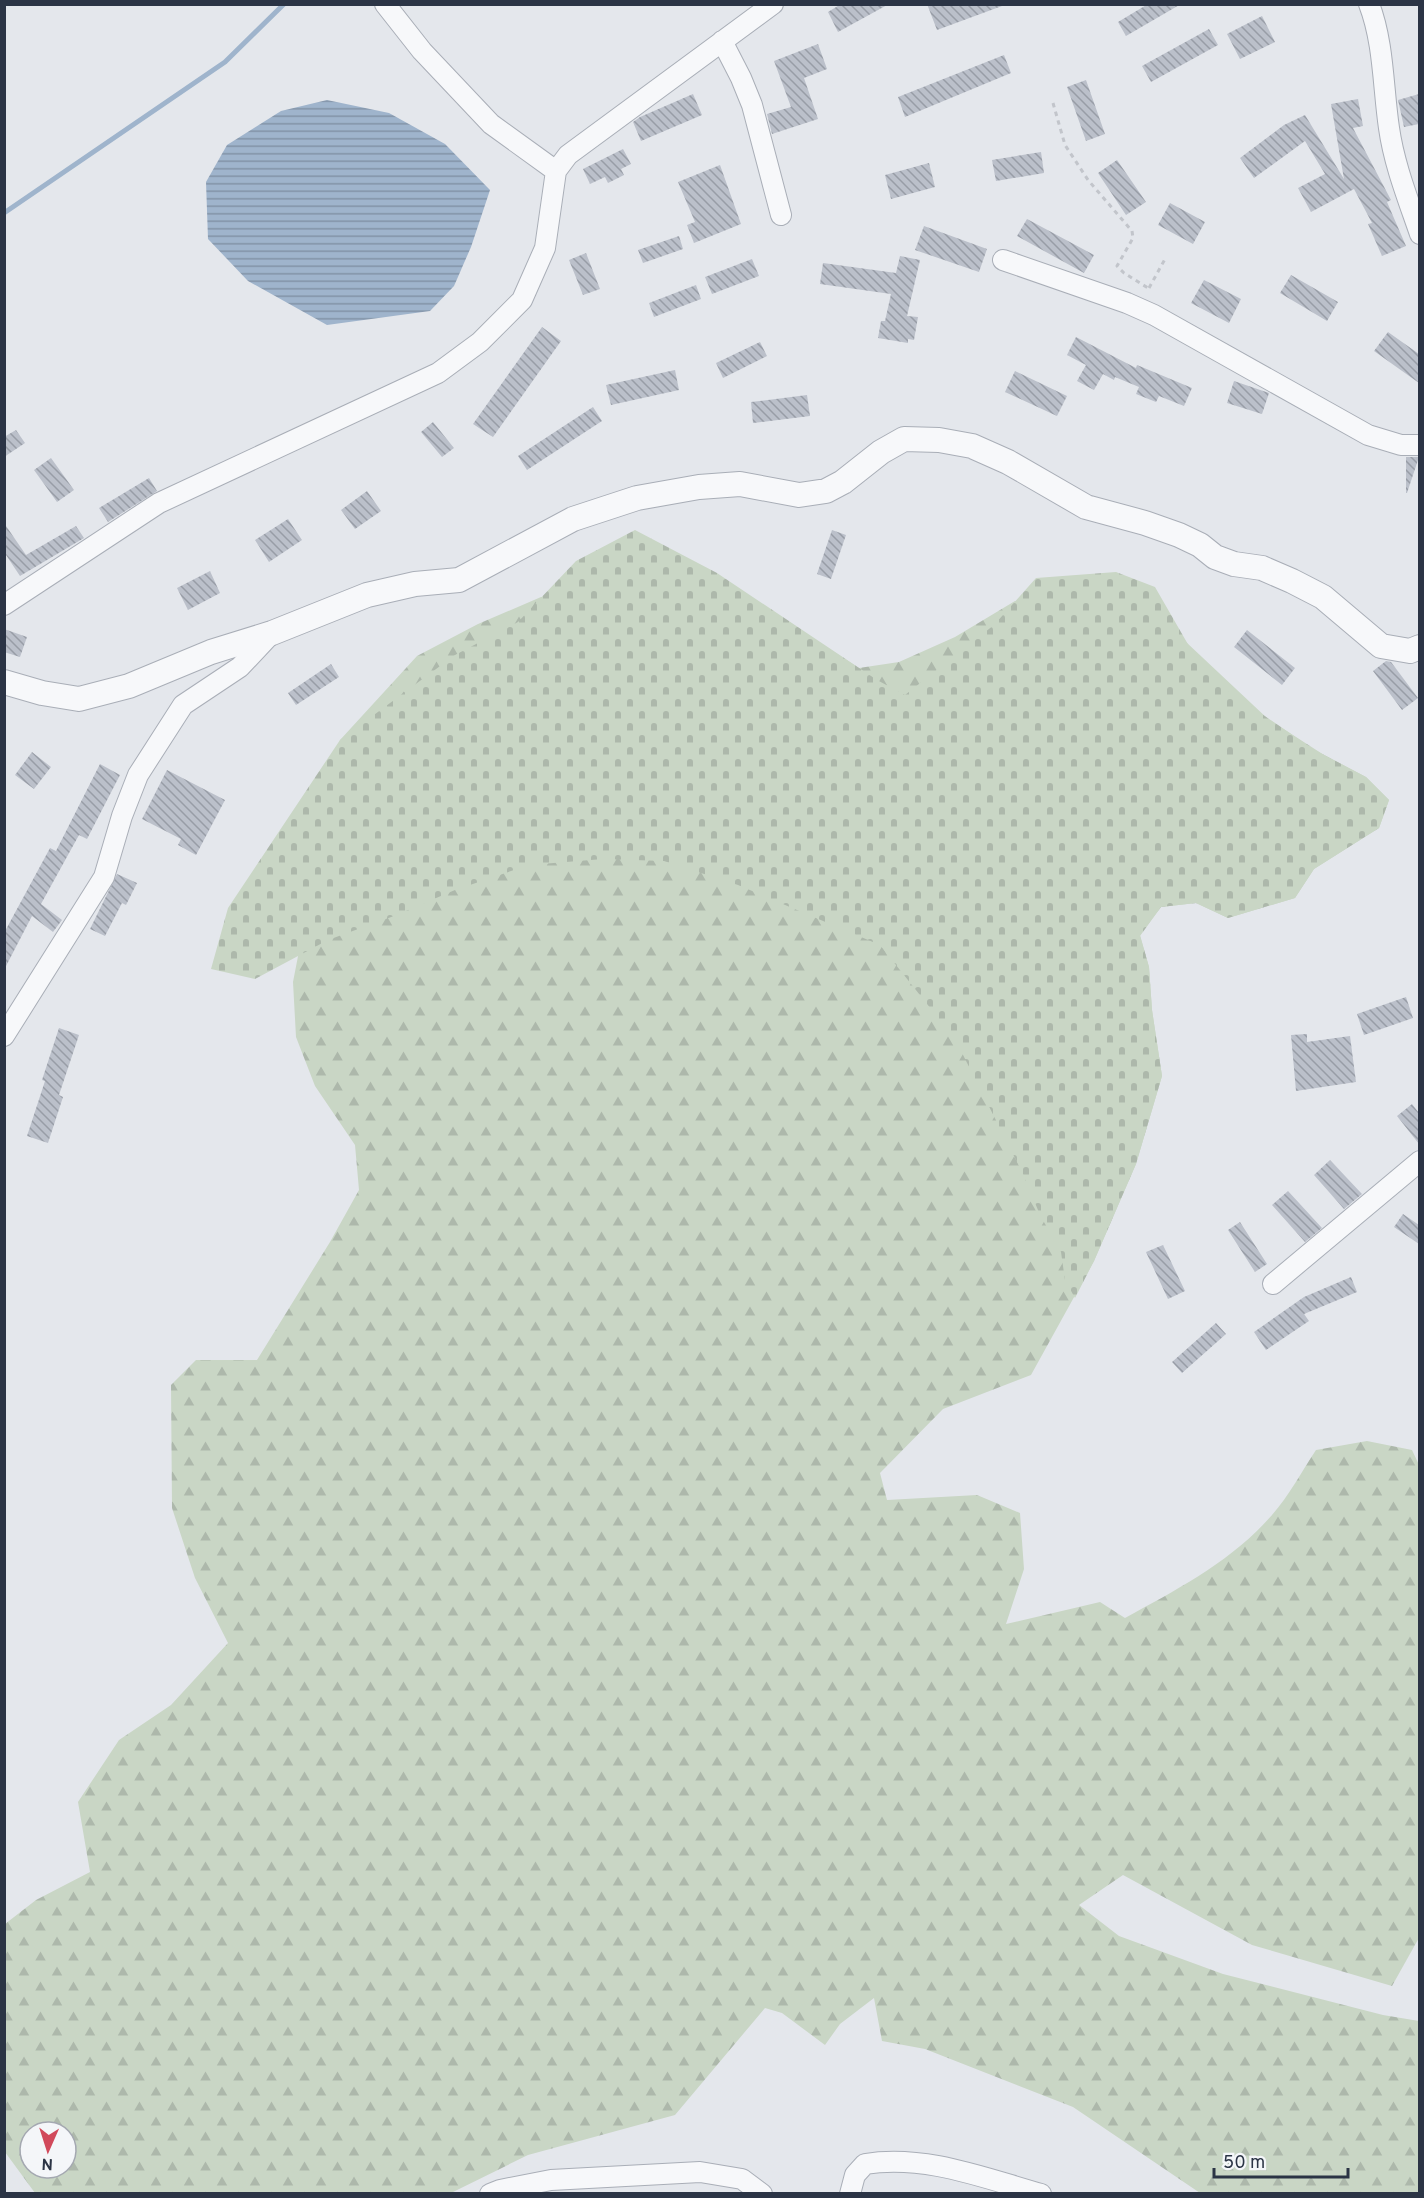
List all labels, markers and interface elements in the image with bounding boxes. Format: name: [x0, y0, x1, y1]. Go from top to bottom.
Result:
north arrow: [18, 2120, 78, 2180]
scale bar: [1214, 2141, 1348, 2179]
text: 50 m: [1223, 2152, 1265, 2175]
text: N: [41, 2153, 54, 2173]

